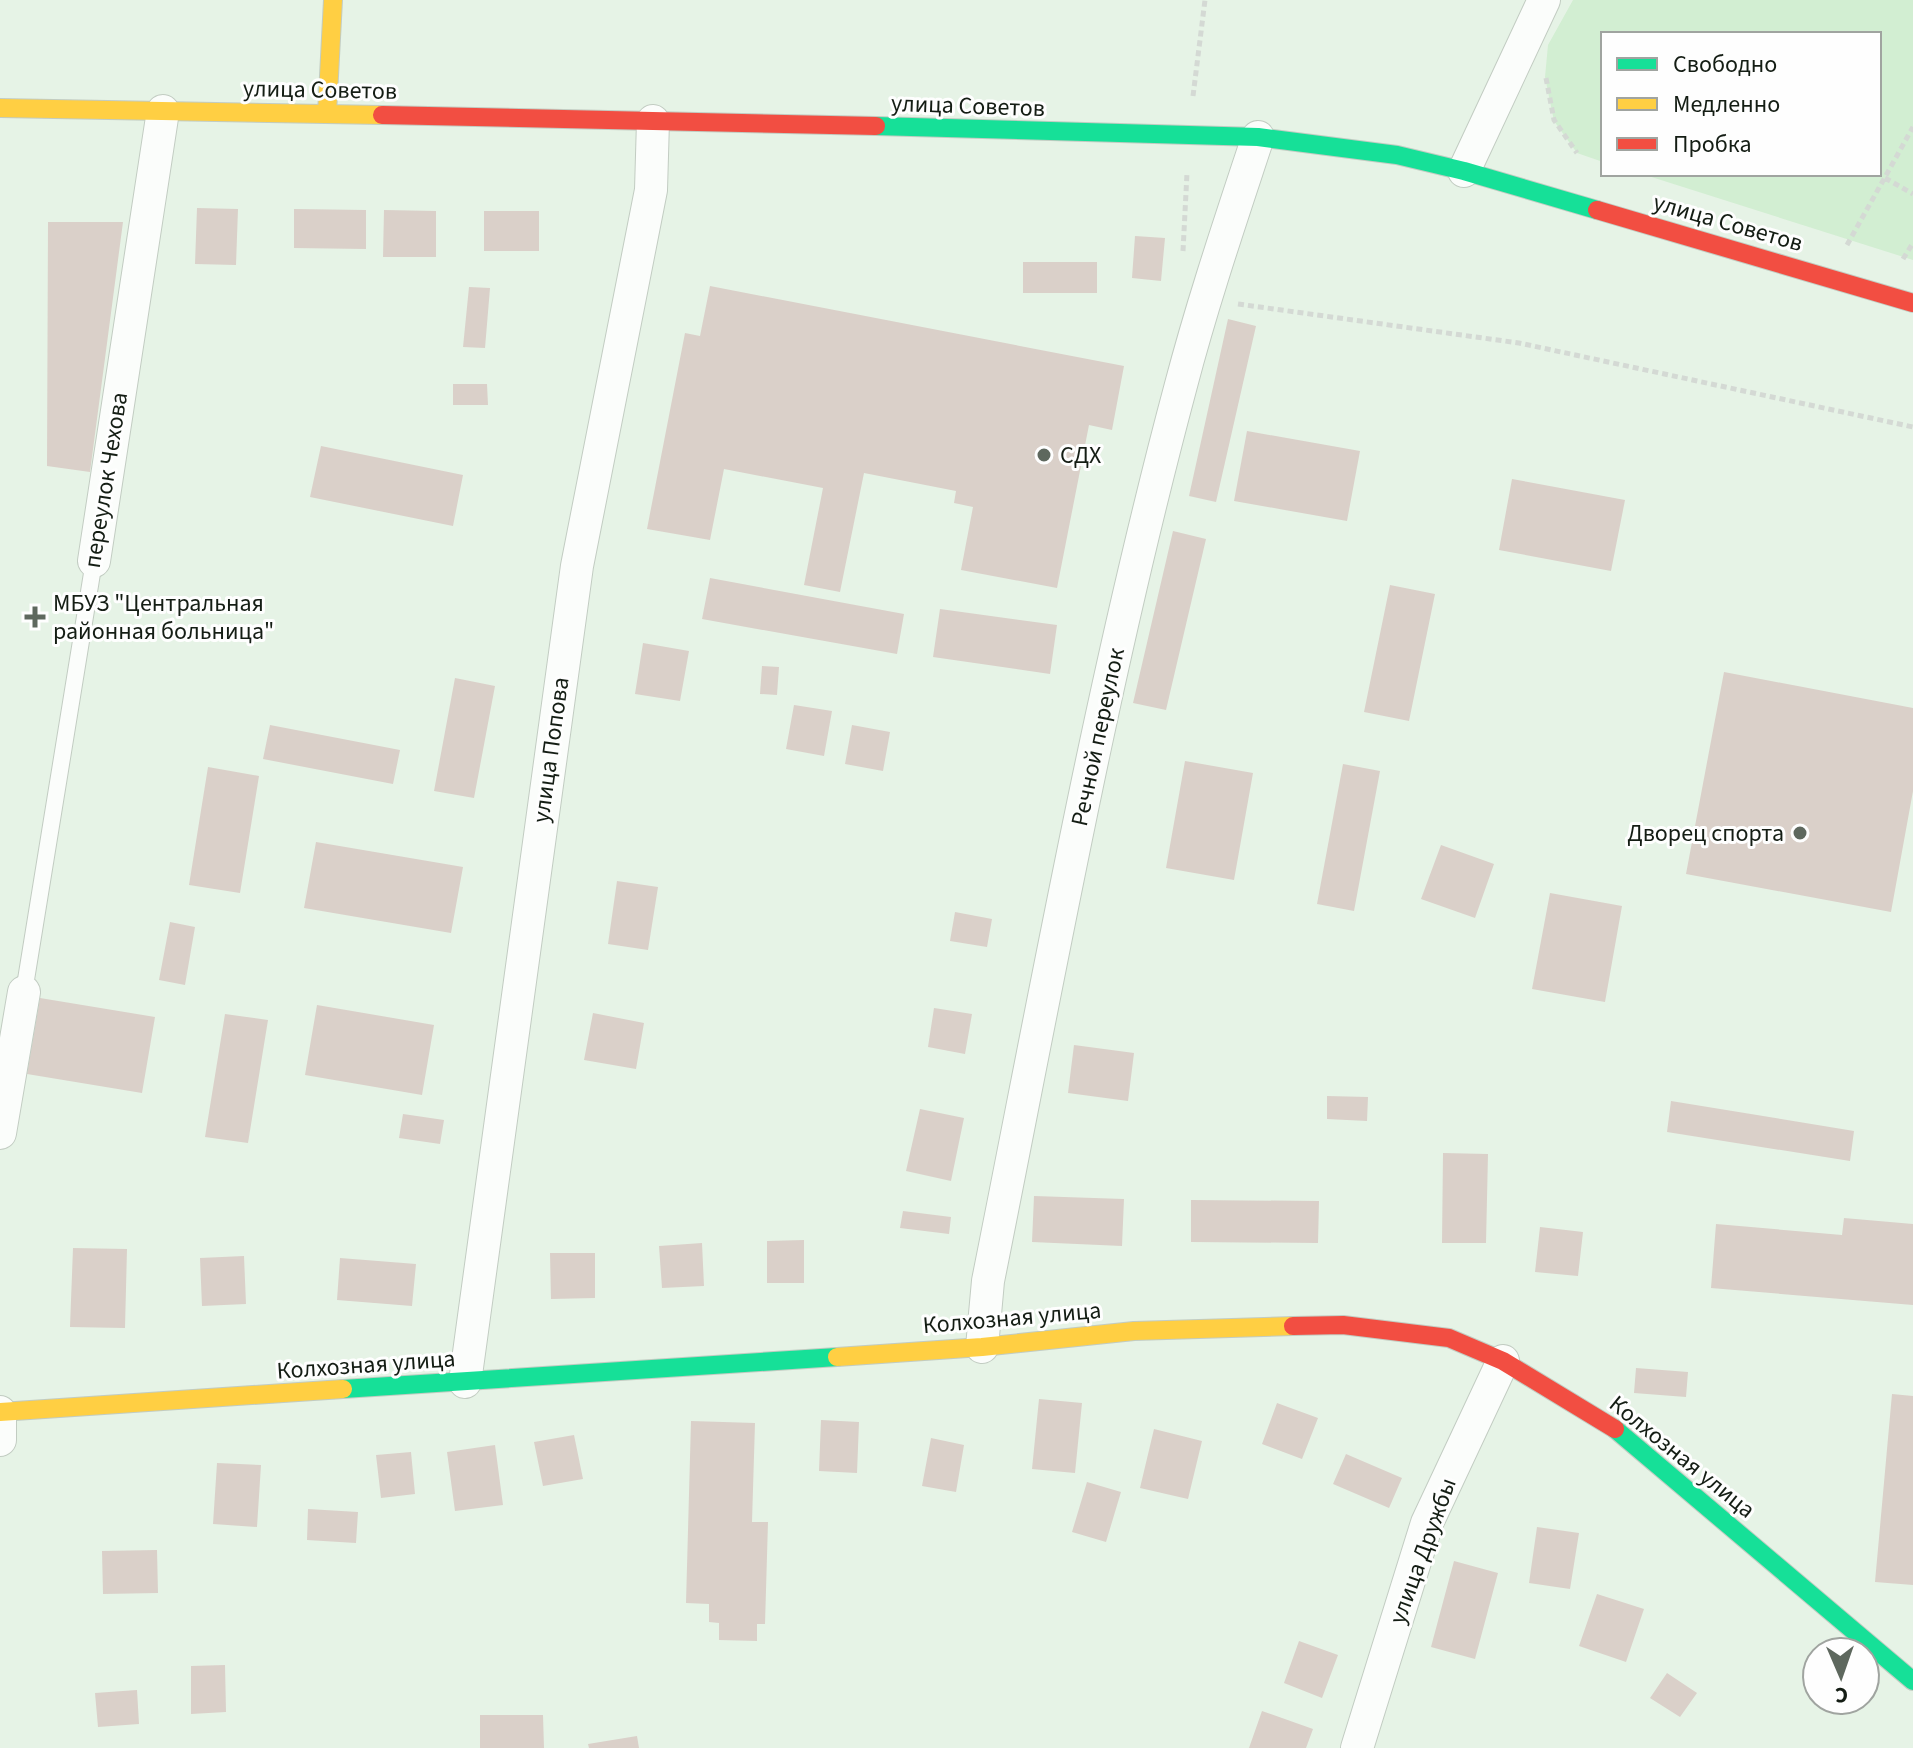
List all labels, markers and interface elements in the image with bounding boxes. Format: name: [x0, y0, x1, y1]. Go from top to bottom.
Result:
legend: [1601, 32, 1881, 176]
text: Свободно: [1673, 47, 1777, 82]
street label: улица Советов: [243, 71, 397, 109]
street label: улица Советов: [890, 86, 1046, 126]
text: Медленно: [1673, 87, 1780, 122]
text: Пробка: [1673, 127, 1752, 162]
street label: улица Советов: [1649, 185, 1807, 261]
street label: переулок Чехова: [75, 390, 137, 570]
place label: СДХ: [1060, 438, 1101, 473]
marker: СДХ: [1035, 446, 1053, 464]
place label: МБУЗ "Центральная районная больница": [53, 586, 274, 649]
marker: МБУЗ "Центральная районная больница": [24, 606, 46, 628]
street label: Речной переулок: [1062, 645, 1134, 829]
street label: улица Попова: [523, 675, 579, 825]
place label: Дворец спорта: [1627, 816, 1784, 851]
marker: Дворец спорта: [1791, 824, 1809, 842]
street label: Колхозная улица: [921, 1293, 1103, 1343]
street label: Колхозная улица: [276, 1341, 456, 1389]
street label: Колхозная улица: [1601, 1387, 1763, 1527]
street label: улица Дружбы: [1380, 1473, 1466, 1629]
north arrow: [1801, 1636, 1881, 1716]
text: С: [1835, 1679, 1849, 1711]

